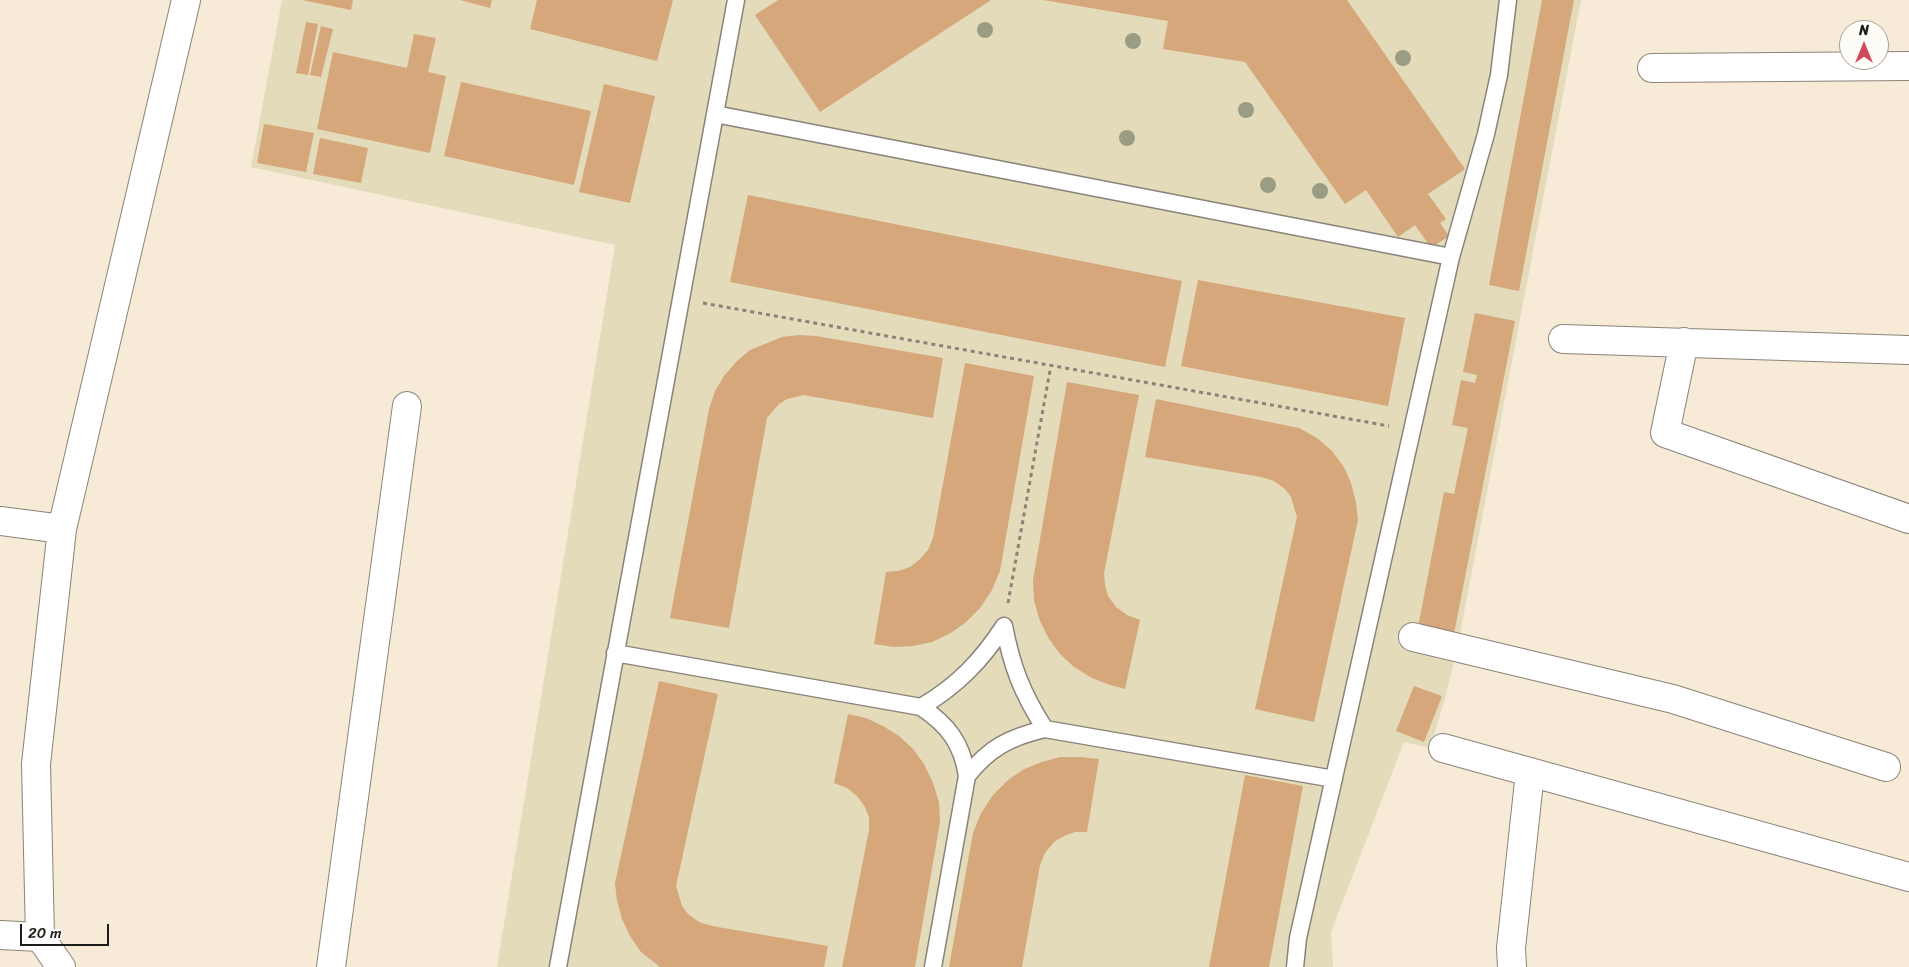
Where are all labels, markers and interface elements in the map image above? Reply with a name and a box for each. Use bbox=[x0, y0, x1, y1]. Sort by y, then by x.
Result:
text: N bbox=[1859, 18, 1869, 43]
north arrow bbox=[1839, 20, 1889, 70]
scale bar bbox=[22, 914, 111, 946]
text: 20 m bbox=[28, 920, 62, 946]

